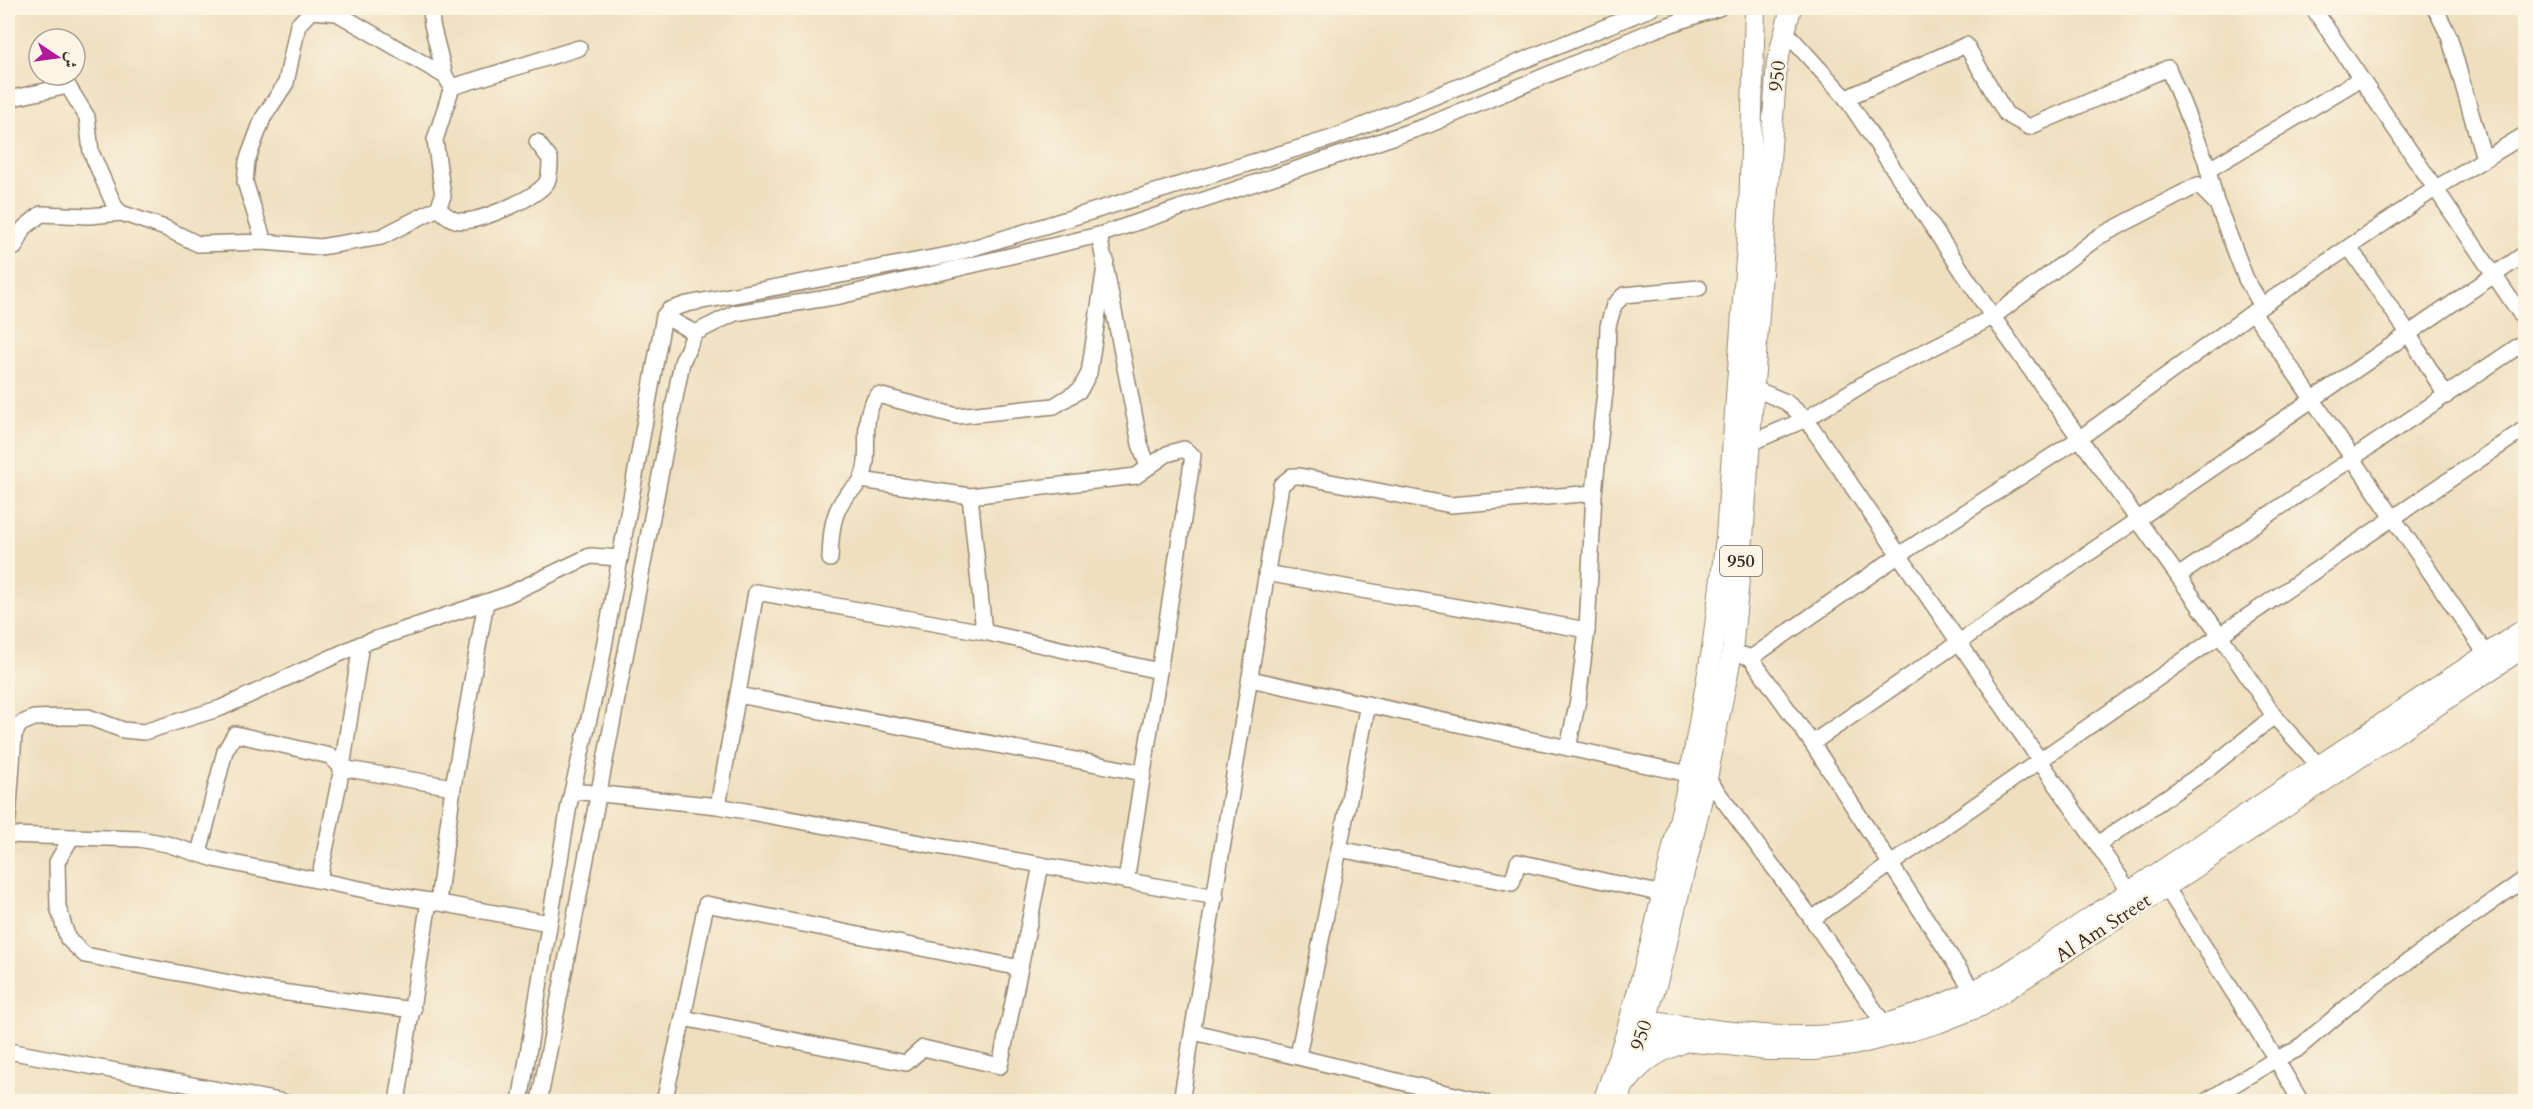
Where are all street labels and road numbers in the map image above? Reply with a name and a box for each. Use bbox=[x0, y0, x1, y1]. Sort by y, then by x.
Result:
street label: 950 bbox=[1762, 59, 1792, 93]
road number: 950 bbox=[1720, 546, 1762, 576]
street label: Al Am Street bbox=[2050, 887, 2157, 969]
street label: 950 bbox=[1623, 1016, 1659, 1054]

